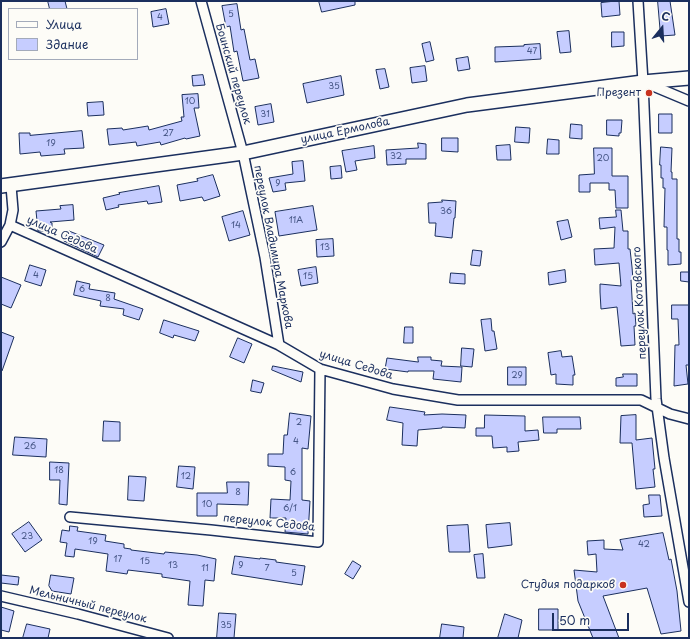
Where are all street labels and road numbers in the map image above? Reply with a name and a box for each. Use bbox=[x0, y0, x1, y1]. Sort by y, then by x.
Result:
street label: Боинский переулок bbox=[212, 22, 254, 126]
street label: улица Ермолова bbox=[299, 115, 391, 147]
street label: переулок Владимира Маркова bbox=[251, 164, 295, 330]
street label: улица Седова bbox=[25, 213, 99, 257]
street label: переулок Котовского bbox=[630, 246, 650, 360]
street label: улица Седова bbox=[318, 348, 394, 382]
street label: переулок Седова bbox=[222, 512, 316, 534]
street label: Мельничный переулок bbox=[28, 584, 148, 626]

